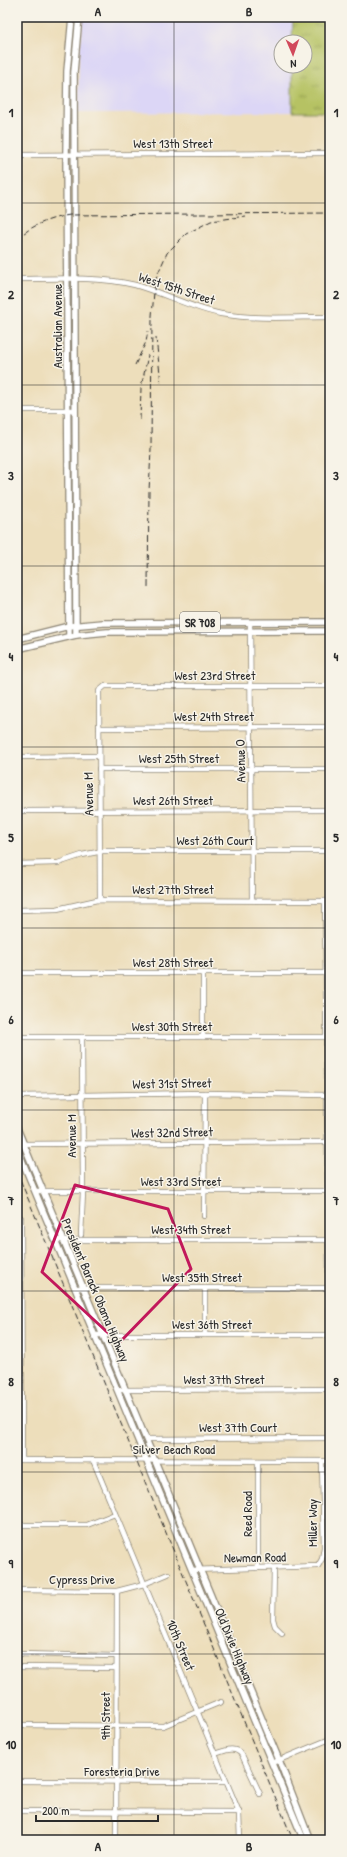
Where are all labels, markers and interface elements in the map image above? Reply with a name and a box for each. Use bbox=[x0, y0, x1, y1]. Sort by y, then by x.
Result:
text: A bbox=[95, 2, 102, 20]
text: B bbox=[246, 2, 253, 20]
north arrow bbox=[273, 34, 313, 74]
text: N bbox=[290, 57, 297, 71]
text: 1 bbox=[9, 103, 14, 121]
text: 1 bbox=[334, 103, 339, 121]
street label: West 13th Street bbox=[133, 134, 213, 152]
street label: West 15th Street bbox=[137, 267, 218, 309]
street label: Australian Avenue bbox=[48, 284, 66, 368]
text: 2 bbox=[8, 285, 15, 303]
text: 2 bbox=[333, 285, 340, 303]
text: 3 bbox=[8, 466, 14, 484]
text: 3 bbox=[333, 466, 339, 484]
road number: SR 708 bbox=[180, 612, 220, 632]
text: 4 bbox=[9, 647, 14, 665]
text: 4 bbox=[334, 647, 339, 665]
street label: West 23rd Street bbox=[175, 666, 256, 684]
street label: West 24th Street bbox=[174, 707, 254, 725]
street label: Avenue O bbox=[231, 739, 249, 783]
street label: West 25th Street bbox=[139, 749, 220, 767]
street label: Avenue M bbox=[79, 772, 97, 816]
street label: West 26th Street bbox=[133, 791, 214, 809]
text: 5 bbox=[8, 828, 14, 846]
text: 5 bbox=[333, 828, 339, 846]
street label: West 26th Court bbox=[177, 831, 254, 849]
street label: West 27th Street bbox=[132, 880, 214, 898]
street label: West 28th Street bbox=[133, 953, 214, 971]
text: 6 bbox=[8, 1010, 14, 1028]
text: 6 bbox=[333, 1010, 339, 1028]
street label: West 30th Street bbox=[132, 1017, 213, 1035]
street label: West 31st Street bbox=[132, 1073, 212, 1093]
street label: Avenue M bbox=[62, 1114, 80, 1158]
street label: West 32nd Street bbox=[131, 1122, 214, 1142]
street label: West 33rd Street bbox=[141, 1172, 222, 1190]
text: 7 bbox=[7, 1191, 15, 1209]
text: 7 bbox=[332, 1191, 340, 1209]
street label: President Barack Obama Highway bbox=[58, 1215, 135, 1365]
street label: West 34th Street bbox=[151, 1220, 231, 1238]
street label: West 35th Street bbox=[162, 1268, 243, 1286]
street label: West 36th Street bbox=[172, 1315, 252, 1333]
street label: West 37th Street bbox=[183, 1370, 265, 1388]
text: 8 bbox=[8, 1372, 14, 1390]
text: 8 bbox=[333, 1372, 339, 1390]
street label: West 37th Court bbox=[199, 1418, 277, 1436]
street label: Silver Beach Road bbox=[133, 1440, 215, 1458]
street label: Reed Road bbox=[238, 1491, 256, 1537]
street label: Miller Way bbox=[303, 1498, 321, 1547]
street label: Newman Road bbox=[224, 1547, 286, 1567]
text: 9 bbox=[9, 1554, 14, 1572]
text: 9 bbox=[334, 1554, 339, 1572]
street label: Cypress Drive bbox=[49, 1570, 115, 1588]
street label: Old Dixie Highway bbox=[211, 1605, 259, 1688]
street label: 10th Street bbox=[162, 1617, 200, 1674]
street label: 9th Street bbox=[96, 1691, 114, 1740]
text: 10 bbox=[6, 1735, 16, 1753]
text: 10 bbox=[331, 1735, 341, 1753]
street label: Foresteria Drive bbox=[83, 1762, 160, 1780]
scale bar bbox=[36, 1797, 158, 1823]
text: 200 m bbox=[42, 1802, 69, 1819]
text: A bbox=[95, 1837, 102, 1855]
text: B bbox=[246, 1837, 253, 1855]

